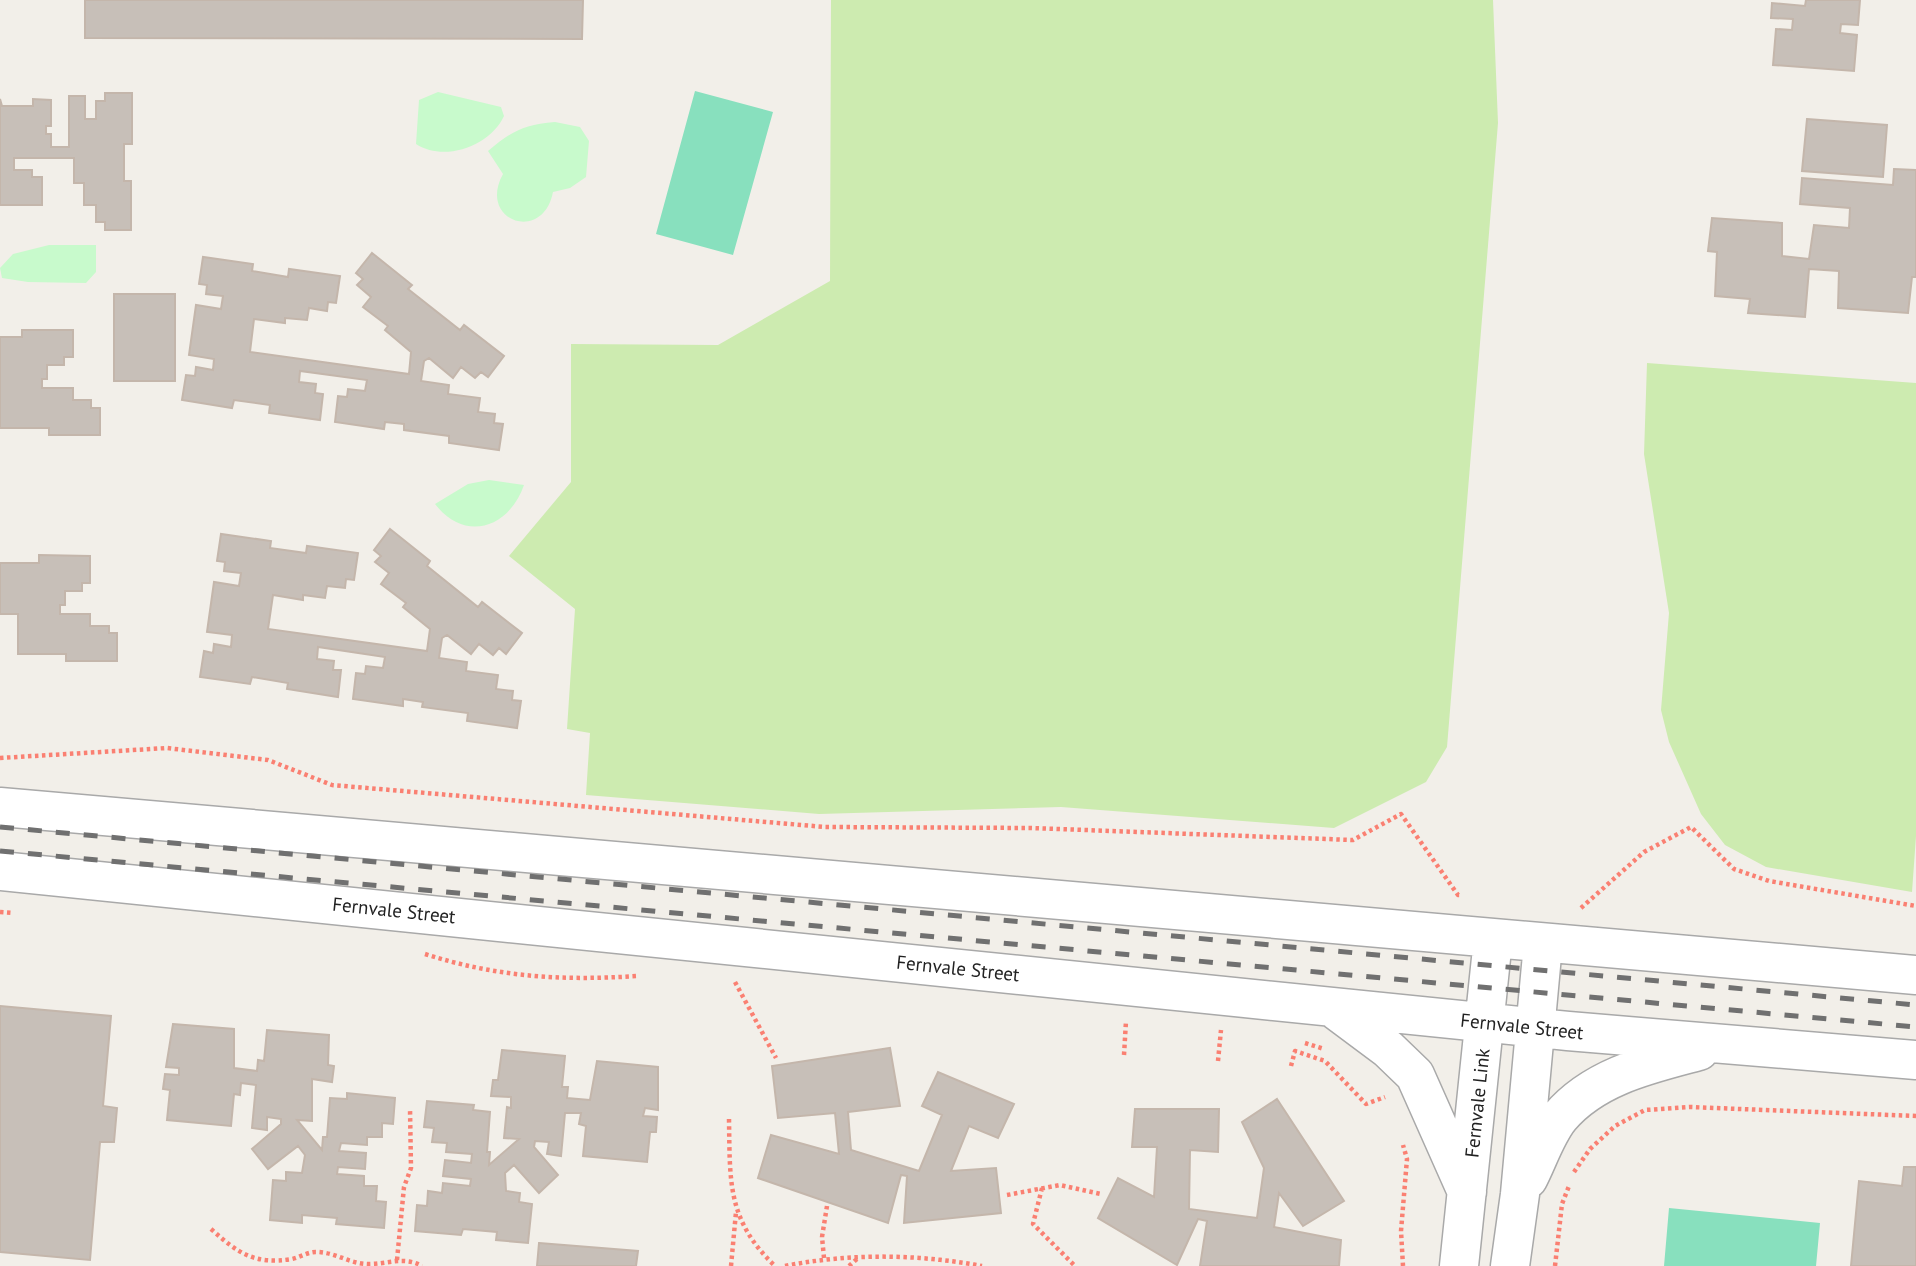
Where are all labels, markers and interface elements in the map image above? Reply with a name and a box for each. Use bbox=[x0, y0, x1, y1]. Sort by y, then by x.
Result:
street label: Fernvale Street bbox=[331, 892, 457, 928]
street label: Fernvale Street bbox=[895, 950, 1021, 986]
street label: Fernvale Street bbox=[1459, 1008, 1585, 1044]
street label: Fernvale Link bbox=[1459, 1047, 1495, 1159]

